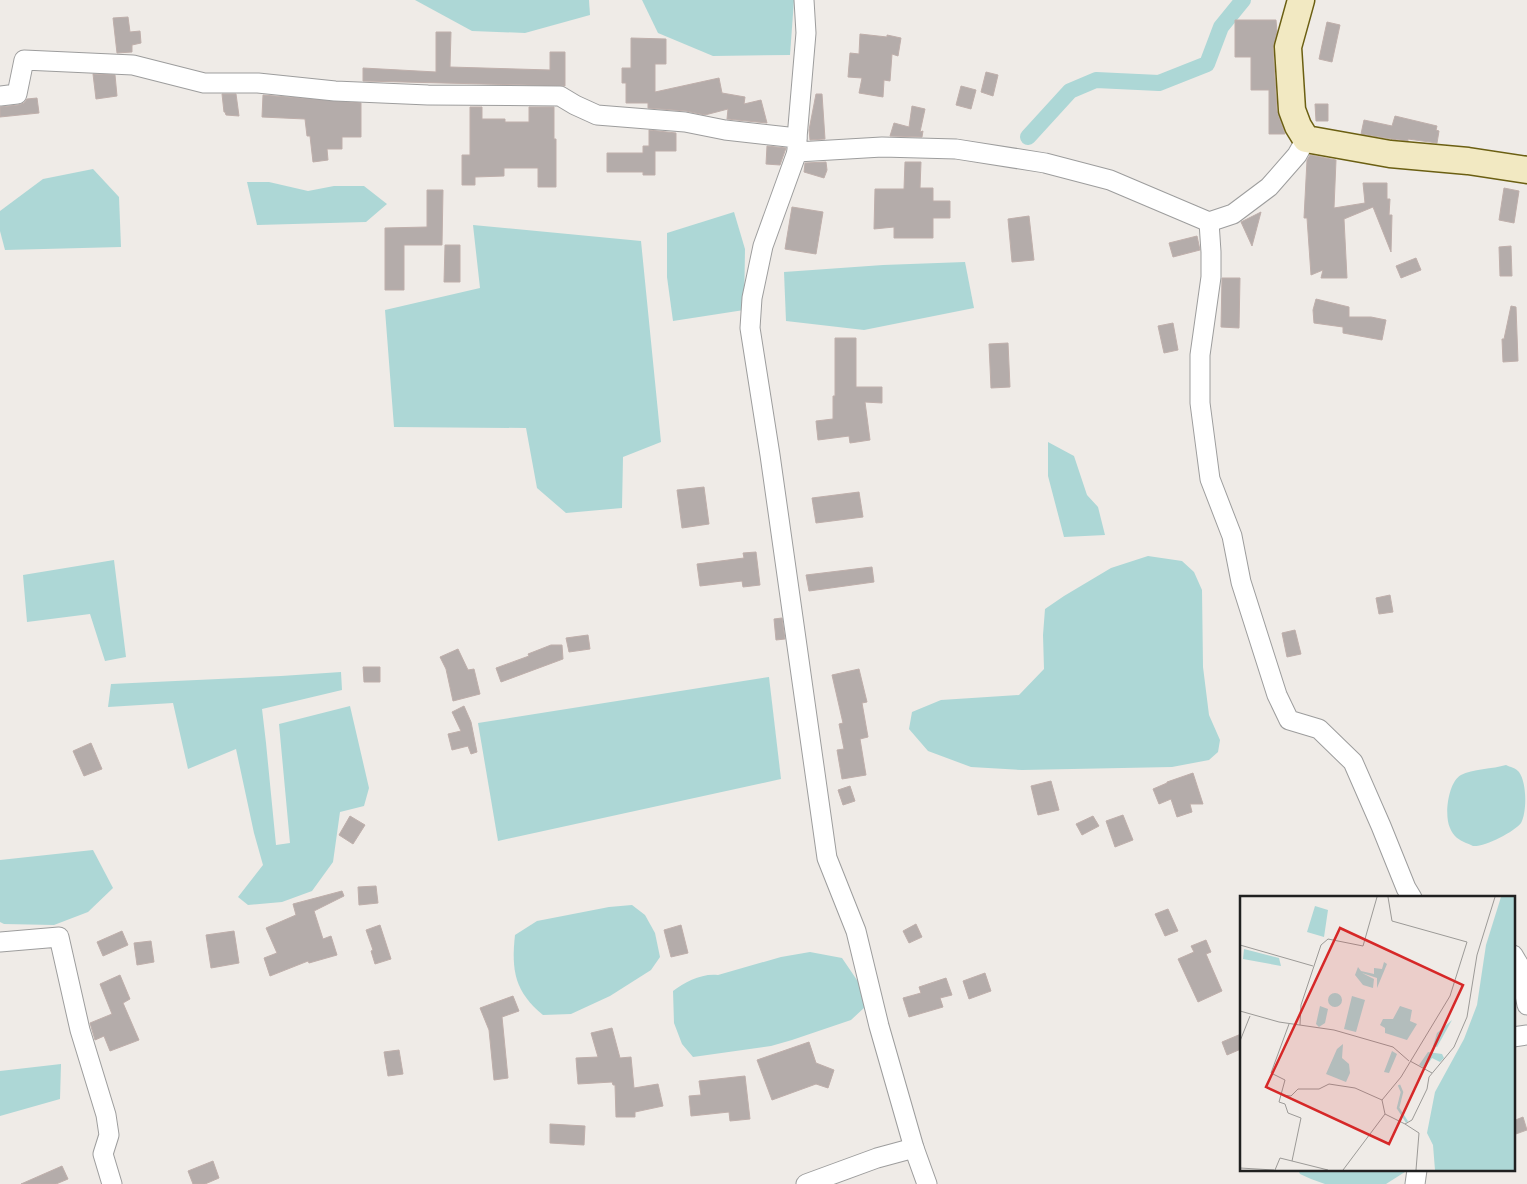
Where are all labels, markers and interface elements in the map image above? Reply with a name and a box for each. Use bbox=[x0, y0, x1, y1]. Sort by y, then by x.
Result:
inset map bbox=[1240, 896, 1514, 1172]

